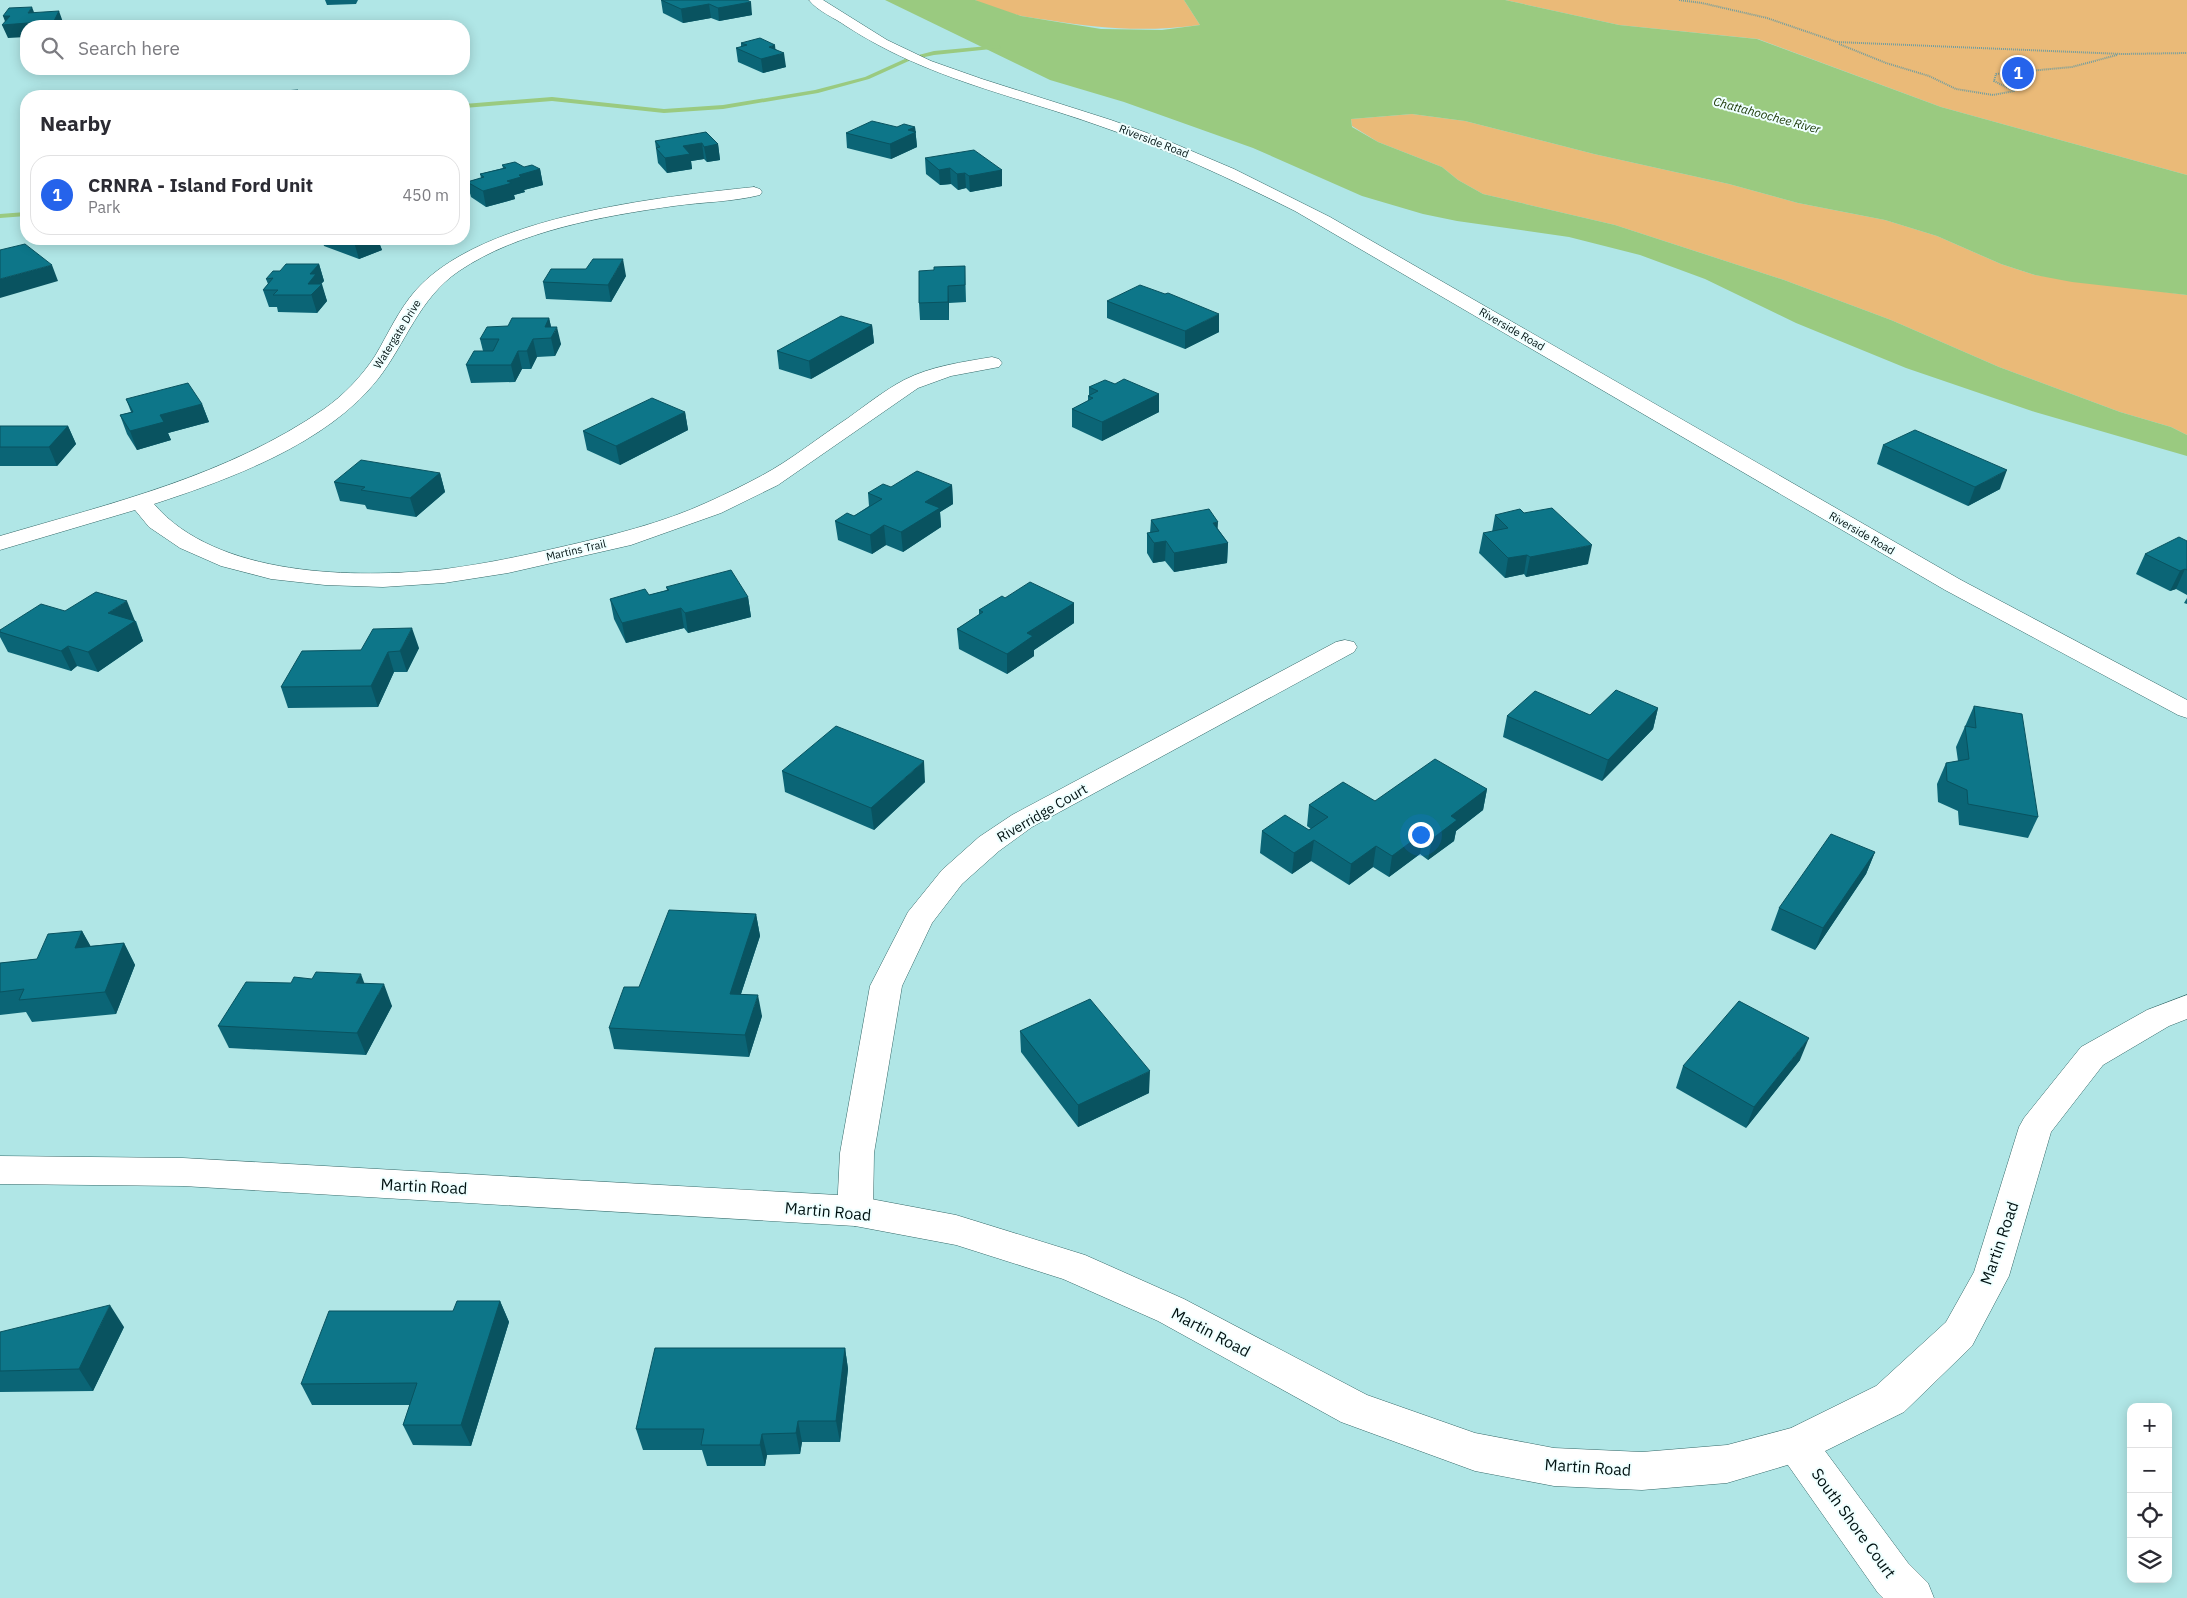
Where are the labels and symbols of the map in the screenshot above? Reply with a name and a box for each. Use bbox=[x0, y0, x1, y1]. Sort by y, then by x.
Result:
pin: 1 bbox=[2002, 54, 2034, 92]
water label: Chattahoochee River bbox=[1712, 94, 1823, 137]
street label: Riverside Road bbox=[1117, 121, 1191, 161]
street label: Watergate Drive bbox=[370, 297, 424, 371]
street label: Riverside Road bbox=[1477, 305, 1547, 353]
street label: Riverside Road bbox=[1827, 509, 1897, 557]
street label: Martins Trail bbox=[545, 536, 607, 564]
street label: Riverridge Court bbox=[993, 780, 1091, 846]
your location bbox=[1408, 822, 1434, 848]
street label: Martin Road bbox=[380, 1174, 468, 1198]
street label: Martin Road bbox=[784, 1197, 872, 1225]
street label: Martin Road bbox=[1975, 1199, 2023, 1287]
street label: Martin Road bbox=[1168, 1303, 1254, 1361]
street label: Martin Road bbox=[1544, 1454, 1632, 1480]
street label: South Shore Court bbox=[1807, 1464, 1901, 1582]

